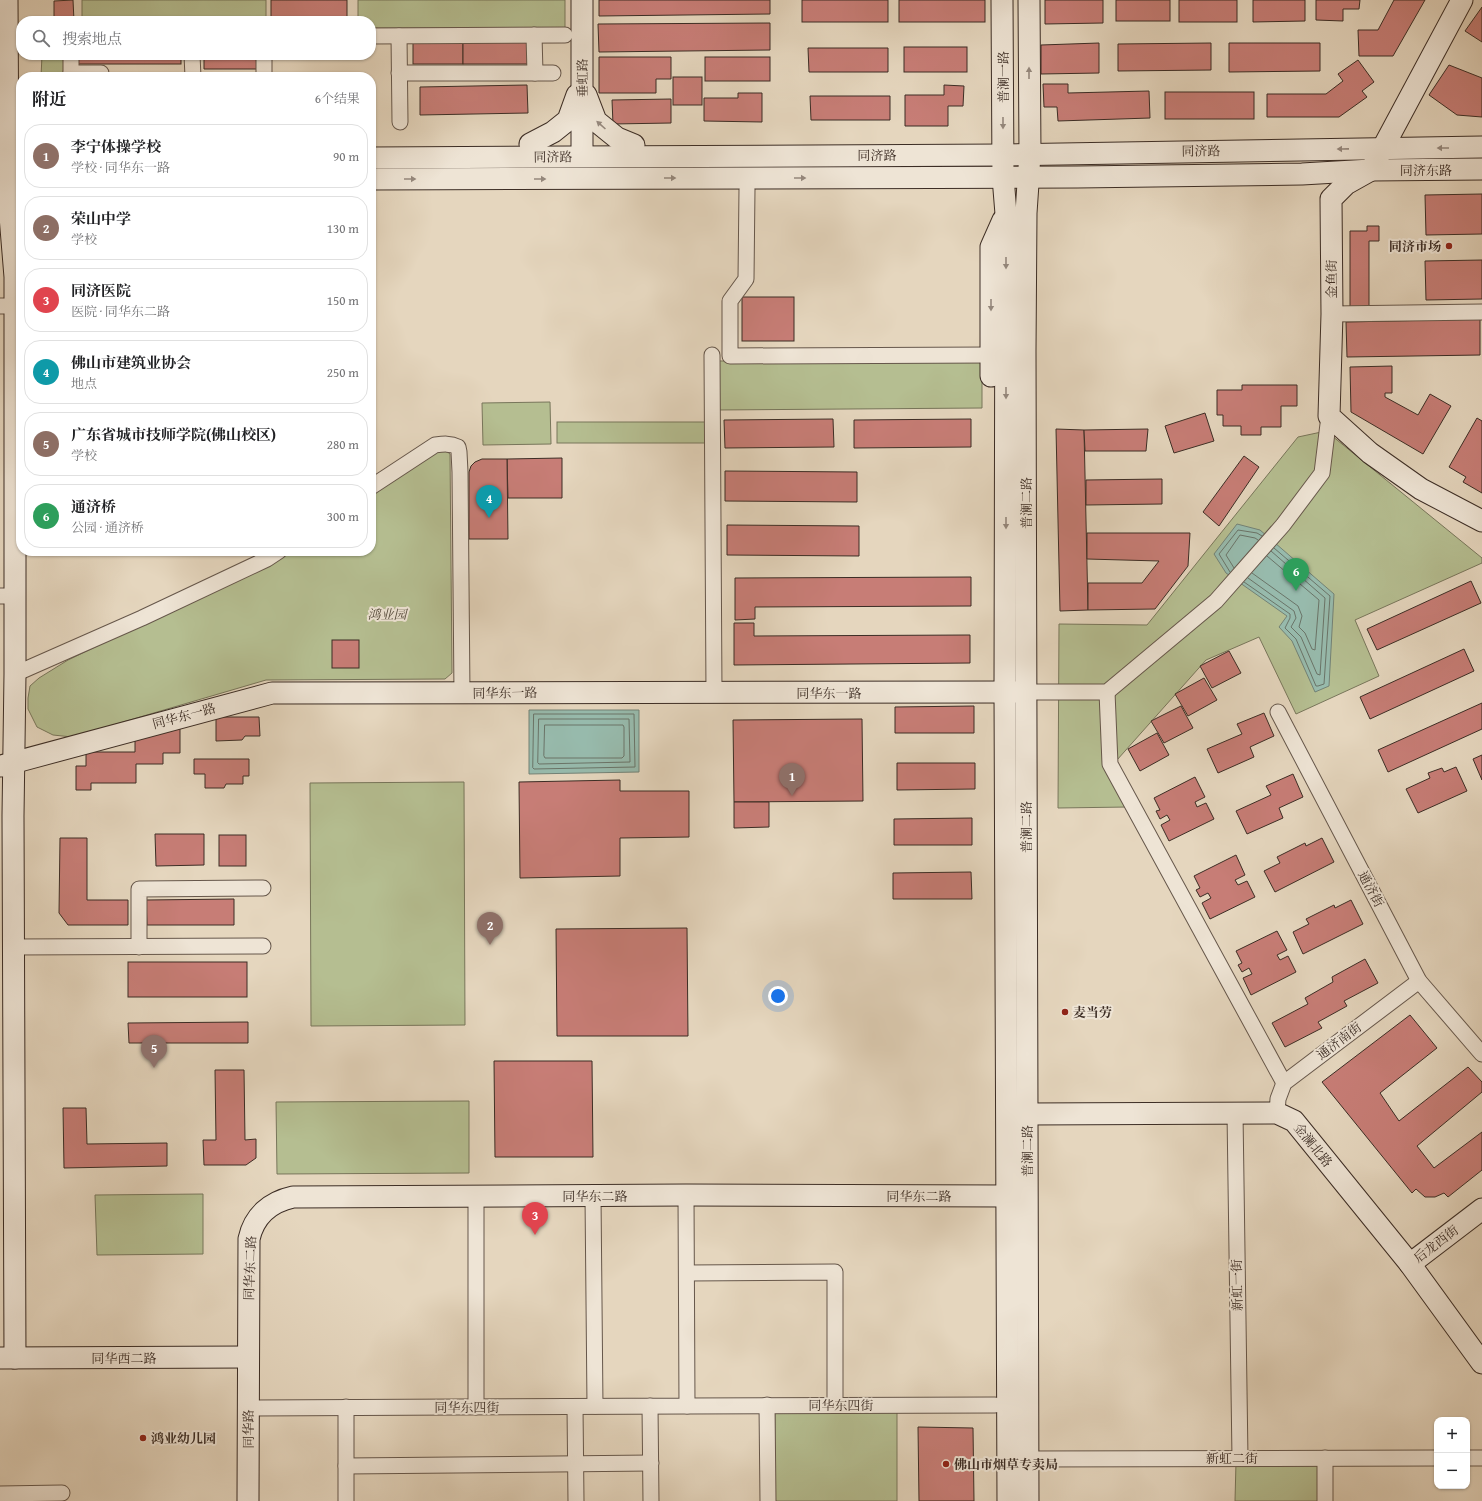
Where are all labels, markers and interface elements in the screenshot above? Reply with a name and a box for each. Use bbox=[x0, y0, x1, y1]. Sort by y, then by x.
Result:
search box bbox=[16, 16, 376, 60]
icon: search bbox=[30, 27, 52, 49]
text: 搜索地点 bbox=[62, 28, 122, 49]
street label: 普澜一路 bbox=[994, 51, 1013, 103]
street label: 垂虹路 bbox=[573, 58, 592, 98]
one-way arrow bbox=[1026, 66, 1032, 79]
text: 附近 bbox=[32, 86, 66, 111]
text: 6个结果 bbox=[315, 89, 360, 108]
one-way arrow bbox=[1000, 117, 1006, 130]
one-way arrow bbox=[596, 120, 607, 129]
text: 李宁体操学校 bbox=[71, 136, 161, 157]
street label: 同济路 bbox=[1181, 141, 1221, 161]
one-way arrow bbox=[1436, 145, 1449, 151]
street label: 同济路 bbox=[857, 146, 897, 165]
one-way arrow bbox=[1336, 146, 1349, 152]
text: 1 bbox=[43, 147, 49, 166]
text: 90 m bbox=[333, 147, 359, 166]
street label: 同济路 bbox=[533, 147, 573, 167]
text: 学校 · 同华东一路 bbox=[71, 158, 170, 177]
street label: 同济东路 bbox=[1400, 161, 1452, 180]
one-way arrow bbox=[534, 175, 546, 182]
one-way arrow bbox=[664, 175, 677, 181]
one-way arrow bbox=[794, 175, 807, 181]
one-way arrow bbox=[404, 176, 417, 182]
text: 荣山中学 bbox=[71, 208, 131, 229]
text: 2 bbox=[43, 219, 49, 238]
text: 130 m bbox=[327, 219, 359, 238]
text: 学校 bbox=[71, 230, 97, 249]
place label: 同济市场 bbox=[1389, 237, 1441, 256]
marker: 同济市场 bbox=[1444, 241, 1454, 251]
one-way arrow bbox=[1003, 257, 1009, 270]
street label: 金鱼街 bbox=[1322, 259, 1341, 299]
text: 同济医院 bbox=[71, 280, 131, 301]
text: 3 bbox=[43, 291, 49, 310]
text: 150 m bbox=[327, 291, 359, 310]
one-way arrow bbox=[988, 299, 994, 312]
text: 医院 · 同华东二路 bbox=[71, 302, 170, 321]
text: 佛山市建筑业协会 bbox=[71, 352, 191, 373]
text: 4 bbox=[43, 363, 49, 382]
text: 250 m bbox=[327, 363, 359, 382]
text: 地点 bbox=[71, 374, 97, 393]
one-way arrow bbox=[1003, 387, 1009, 400]
text: 广东省城市技师学院(佛山校区) bbox=[71, 424, 276, 445]
text: 5 bbox=[43, 435, 49, 454]
text: 280 m bbox=[327, 435, 359, 454]
text: 学校 bbox=[71, 446, 97, 465]
street label: 普澜二路 bbox=[1017, 477, 1036, 529]
pin: 4 bbox=[476, 485, 502, 518]
text: 通济桥 bbox=[71, 496, 116, 517]
text: 6 bbox=[43, 507, 49, 526]
text: 300 m bbox=[327, 507, 359, 526]
one-way arrow bbox=[1003, 517, 1009, 530]
text: 公园 · 通济桥 bbox=[71, 518, 144, 537]
pin: 6 bbox=[1283, 558, 1309, 591]
park label: 鸿业园 bbox=[367, 605, 408, 624]
street label: 同华东一路 bbox=[472, 683, 538, 703]
street label: 同华东一路 bbox=[796, 684, 862, 703]
street label: 同华东一路 bbox=[150, 698, 218, 734]
pin: 1 bbox=[779, 763, 805, 796]
street label: 普澜二路 bbox=[1017, 801, 1036, 853]
street label: 通济街 bbox=[1353, 867, 1389, 911]
pin: 2 bbox=[477, 912, 503, 945]
your location bbox=[768, 986, 788, 1006]
place label: 麦当劳 bbox=[1073, 1003, 1112, 1022]
marker: 麦当劳 bbox=[1060, 1007, 1070, 1017]
street label: 通济南街 bbox=[1313, 1018, 1365, 1064]
pin: 5 bbox=[141, 1035, 167, 1068]
street label: 金澜北路 bbox=[1289, 1119, 1337, 1171]
street label: 普澜二路 bbox=[1018, 1125, 1037, 1177]
street label: 同华东二路 bbox=[562, 1187, 628, 1206]
street label: 同华东二路 bbox=[886, 1187, 952, 1206]
pin: 3 bbox=[522, 1202, 548, 1235]
street label: 后龙西街 bbox=[1410, 1221, 1462, 1267]
street label: 同华东二路 bbox=[239, 1235, 261, 1301]
street label: 新虹一街 bbox=[1227, 1259, 1247, 1311]
street label: 同华西二路 bbox=[91, 1349, 157, 1368]
street label: 同华东四街 bbox=[808, 1396, 874, 1415]
street label: 同华东四街 bbox=[434, 1398, 500, 1417]
street label: 同华路 bbox=[239, 1409, 258, 1449]
map controls bbox=[1434, 1417, 1470, 1489]
button: + bbox=[1434, 1417, 1470, 1453]
place label: 鸿业幼儿园 bbox=[151, 1429, 216, 1448]
marker: 鸿业幼儿园 bbox=[138, 1433, 148, 1443]
street label: 新虹二街 bbox=[1206, 1449, 1258, 1468]
button: − bbox=[1434, 1453, 1470, 1489]
place label: 佛山市烟草专卖局 bbox=[954, 1455, 1058, 1474]
marker: 佛山市烟草专卖局 bbox=[941, 1459, 951, 1469]

